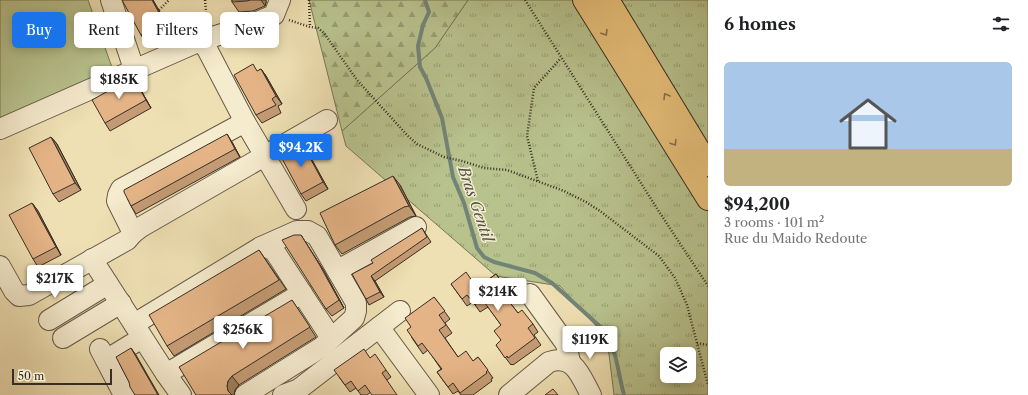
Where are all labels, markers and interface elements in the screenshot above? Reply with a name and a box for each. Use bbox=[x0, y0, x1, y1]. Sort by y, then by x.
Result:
chip: Buy bbox=[12, 12, 66, 48]
chip: Rent bbox=[74, 12, 134, 48]
chip: Filters bbox=[142, 12, 212, 48]
chip: New bbox=[220, 12, 279, 48]
icon: filters bbox=[990, 13, 1012, 35]
text: 6 homes bbox=[724, 14, 796, 34]
one-way arrow bbox=[600, 29, 607, 36]
pin: $185K bbox=[91, 66, 147, 100]
text: $185K bbox=[100, 71, 138, 87]
icon: home bbox=[832, 88, 904, 160]
one-way arrow bbox=[663, 93, 671, 100]
pin: $94.2K bbox=[268, 134, 334, 168]
text: $94.2K bbox=[279, 139, 323, 155]
one-way arrow bbox=[669, 139, 676, 146]
water label: Bras Gentil bbox=[454, 163, 498, 246]
text: $94,200 bbox=[724, 194, 790, 214]
text: 3 rooms · 101 m² bbox=[724, 214, 824, 230]
text: Rue du Maido Redoute bbox=[724, 230, 867, 246]
pin: $217K bbox=[27, 265, 83, 299]
text: $217K bbox=[36, 270, 74, 286]
pin: $214K bbox=[470, 278, 526, 312]
text: $214K bbox=[479, 283, 517, 299]
pin: $256K bbox=[215, 316, 271, 350]
text: $256K bbox=[223, 321, 263, 337]
pin: $119K bbox=[562, 326, 618, 360]
text: $119K bbox=[571, 331, 609, 347]
map controls bbox=[660, 347, 696, 383]
button: layers bbox=[660, 347, 696, 383]
scale bar bbox=[12, 367, 112, 386]
text: 50 m bbox=[18, 369, 44, 383]

